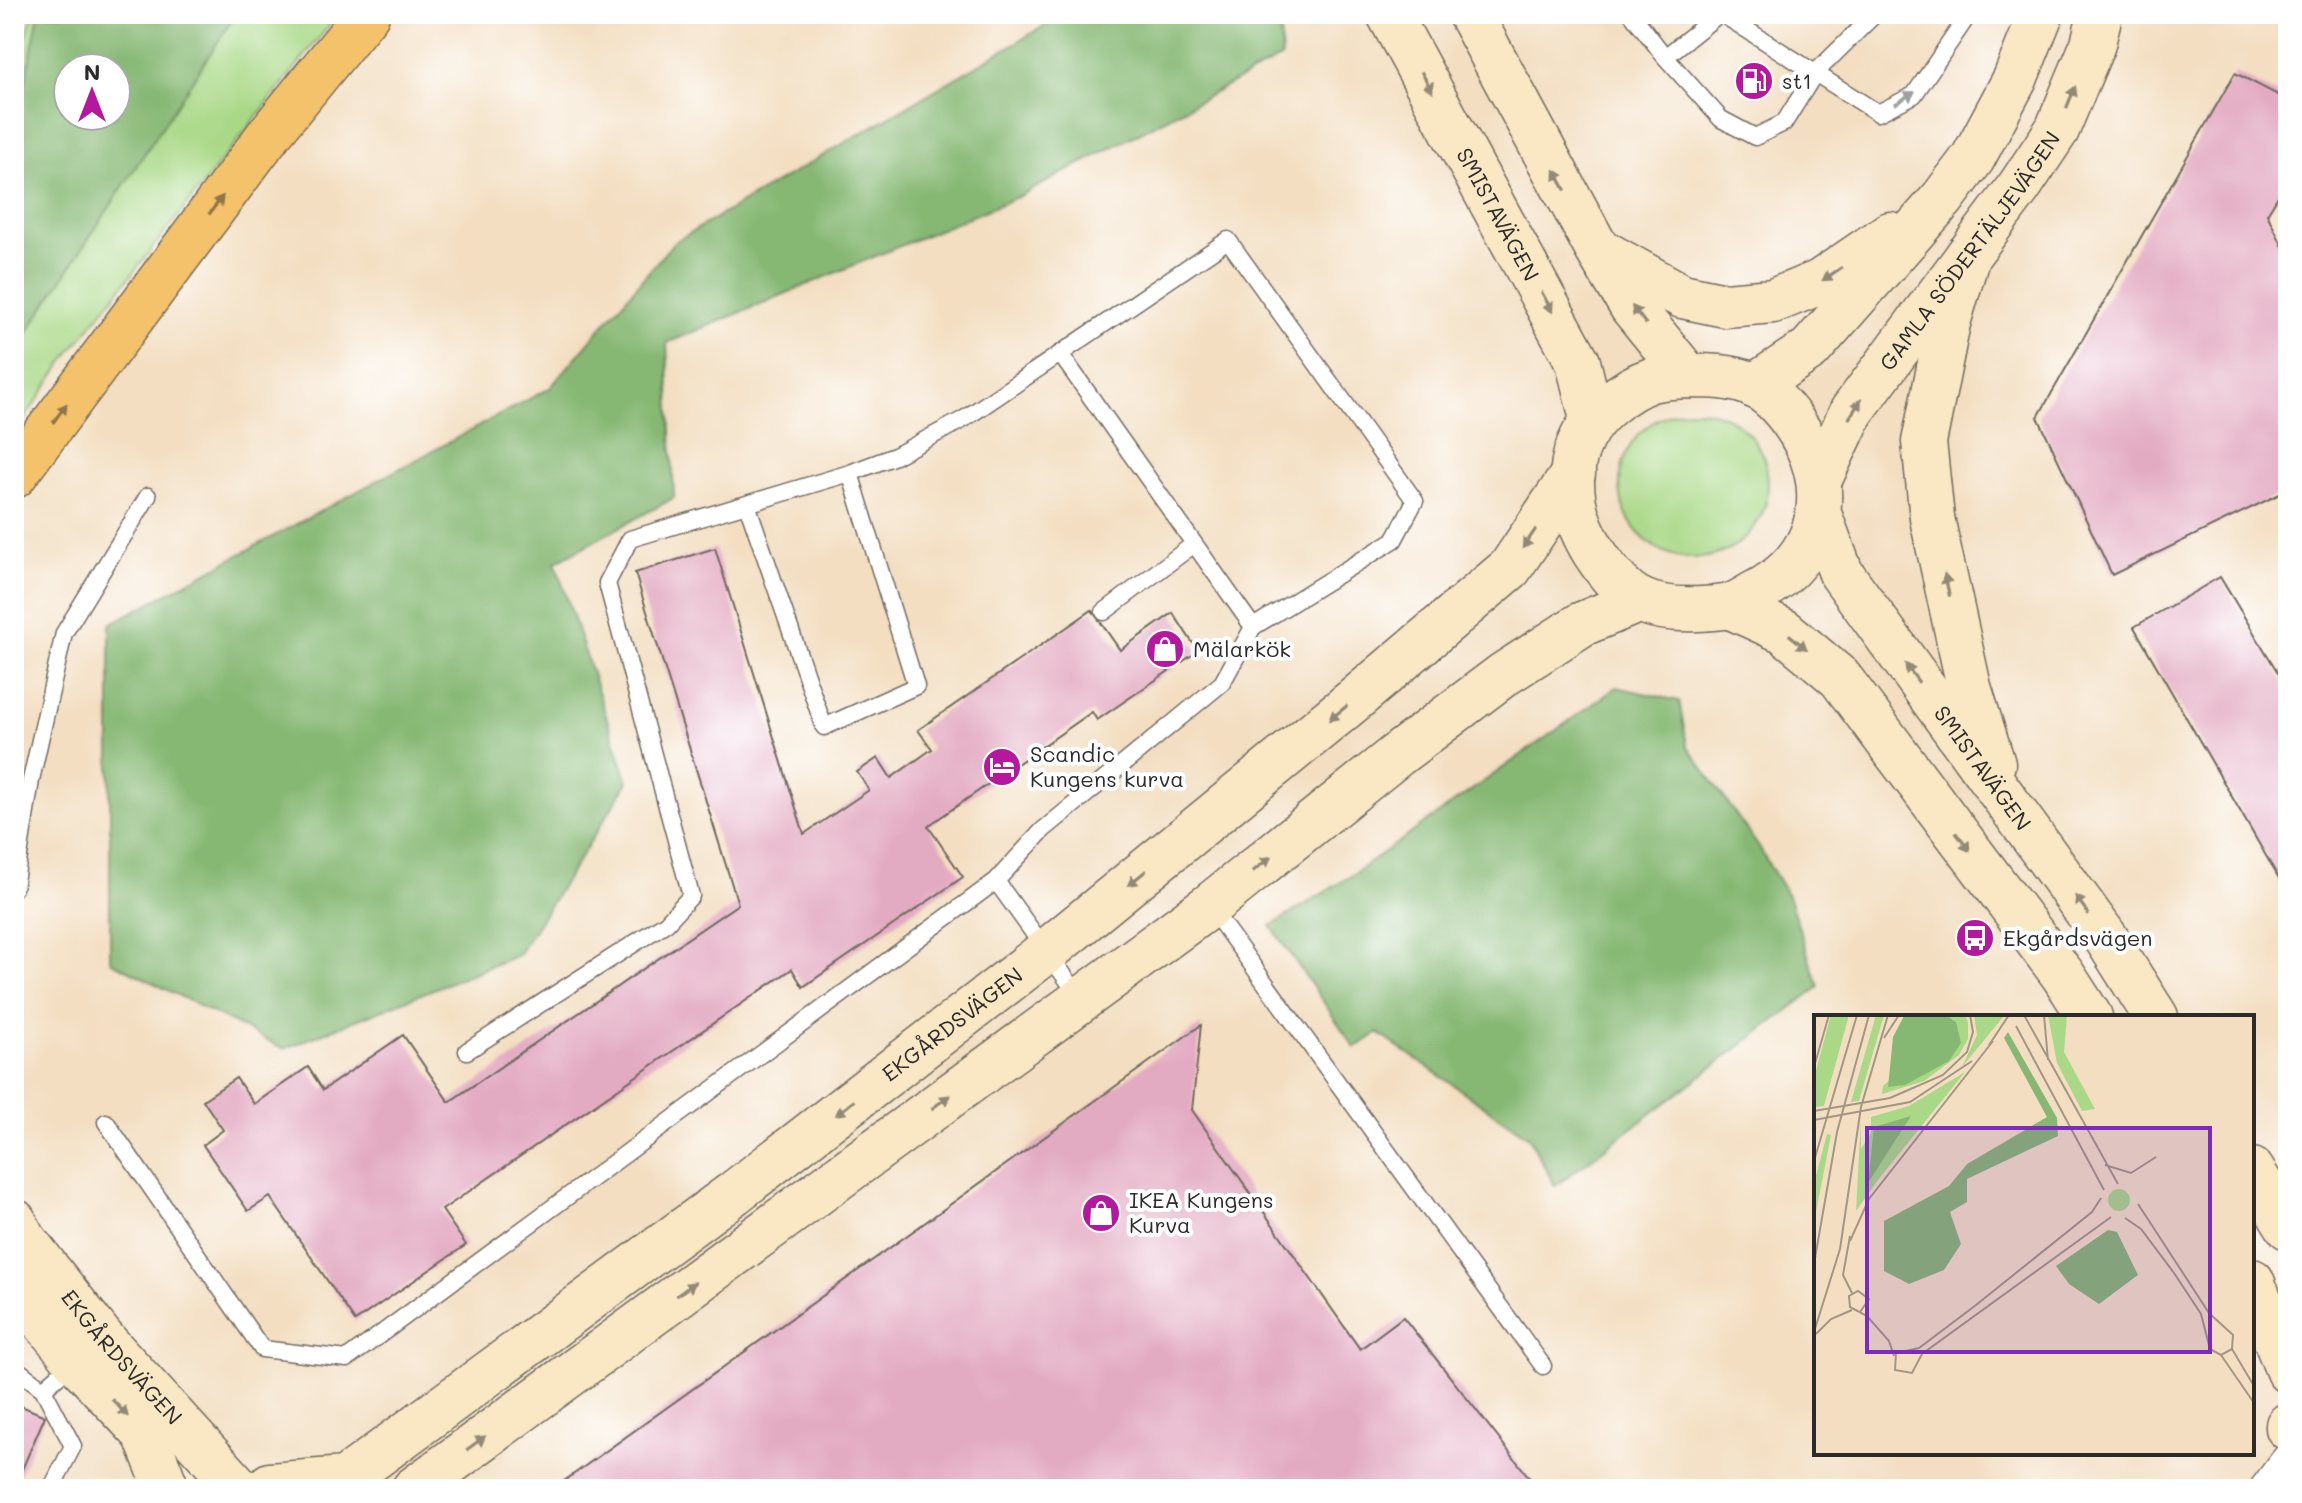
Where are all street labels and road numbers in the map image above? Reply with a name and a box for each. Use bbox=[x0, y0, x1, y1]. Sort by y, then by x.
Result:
street label: GAMLA SÖDERTÄLJEVÄGEN bbox=[1872, 125, 2066, 376]
street label: SMISTAVÄGEN bbox=[1450, 142, 1546, 286]
street label: SMISTAVÄGEN bbox=[1928, 700, 2038, 836]
street label: EKGÅRDSVÄGEN bbox=[876, 960, 1028, 1087]
street label: EKGÅRDSVÄGEN bbox=[55, 1283, 189, 1431]

